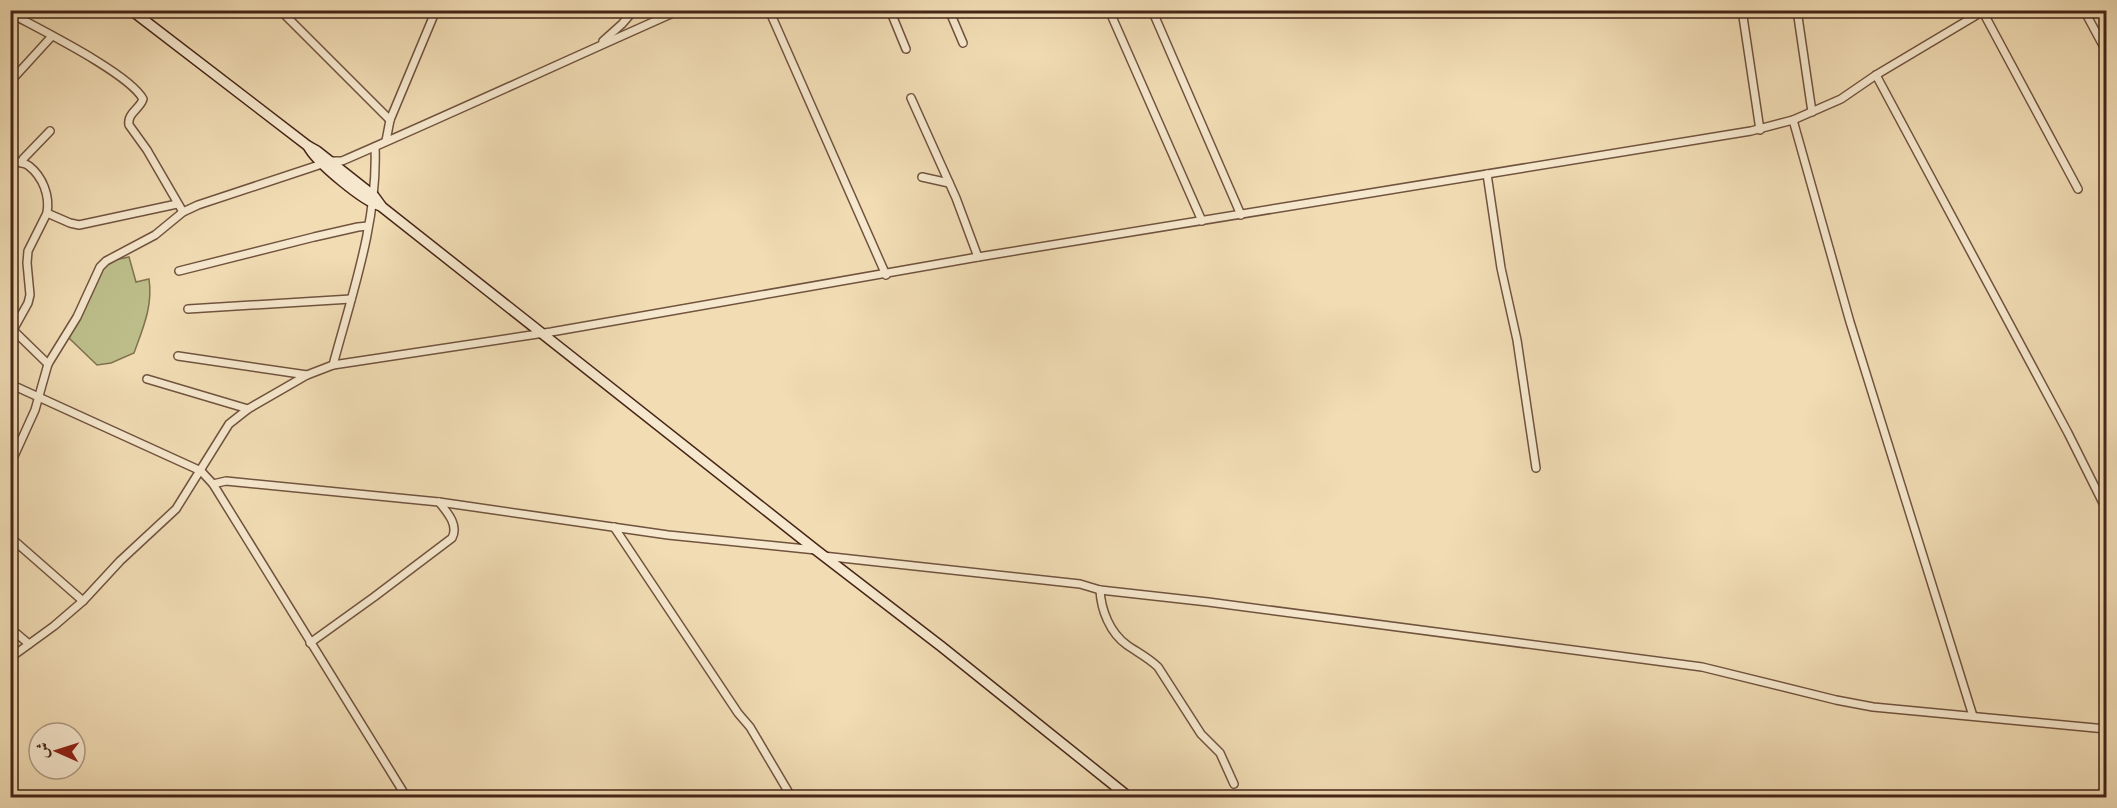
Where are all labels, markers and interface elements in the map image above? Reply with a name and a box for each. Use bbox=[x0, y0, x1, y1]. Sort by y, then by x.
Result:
north arrow bbox=[27, 721, 87, 781]
text: ش bbox=[32, 742, 54, 759]

